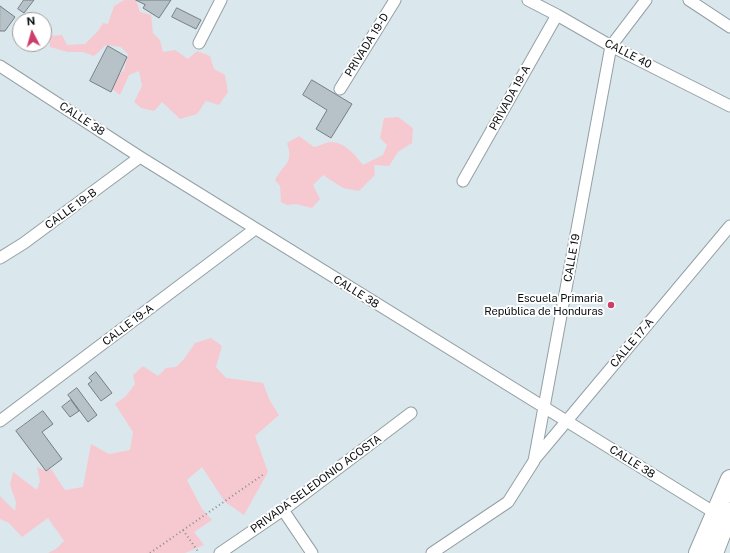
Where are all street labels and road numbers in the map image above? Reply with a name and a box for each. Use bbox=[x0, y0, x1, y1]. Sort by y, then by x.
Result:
street label: PRIVADA 19-D bbox=[342, 11, 392, 79]
street label: CALLE 40 bbox=[602, 37, 654, 71]
street label: PRIVADA 19-A bbox=[487, 63, 533, 133]
street label: CALLE 38 bbox=[57, 99, 107, 139]
street label: CALLE 19-B bbox=[43, 186, 99, 232]
street label: CALLE 19 bbox=[561, 233, 583, 283]
street label: CALLE 38 bbox=[331, 273, 381, 311]
street label: CALLE 19-A bbox=[100, 302, 156, 348]
street label: CALLE 17-A bbox=[608, 316, 656, 370]
street label: PRIVADA SELEDONIO ACOSTA bbox=[248, 432, 384, 536]
street label: CALLE 38 bbox=[607, 443, 657, 481]

